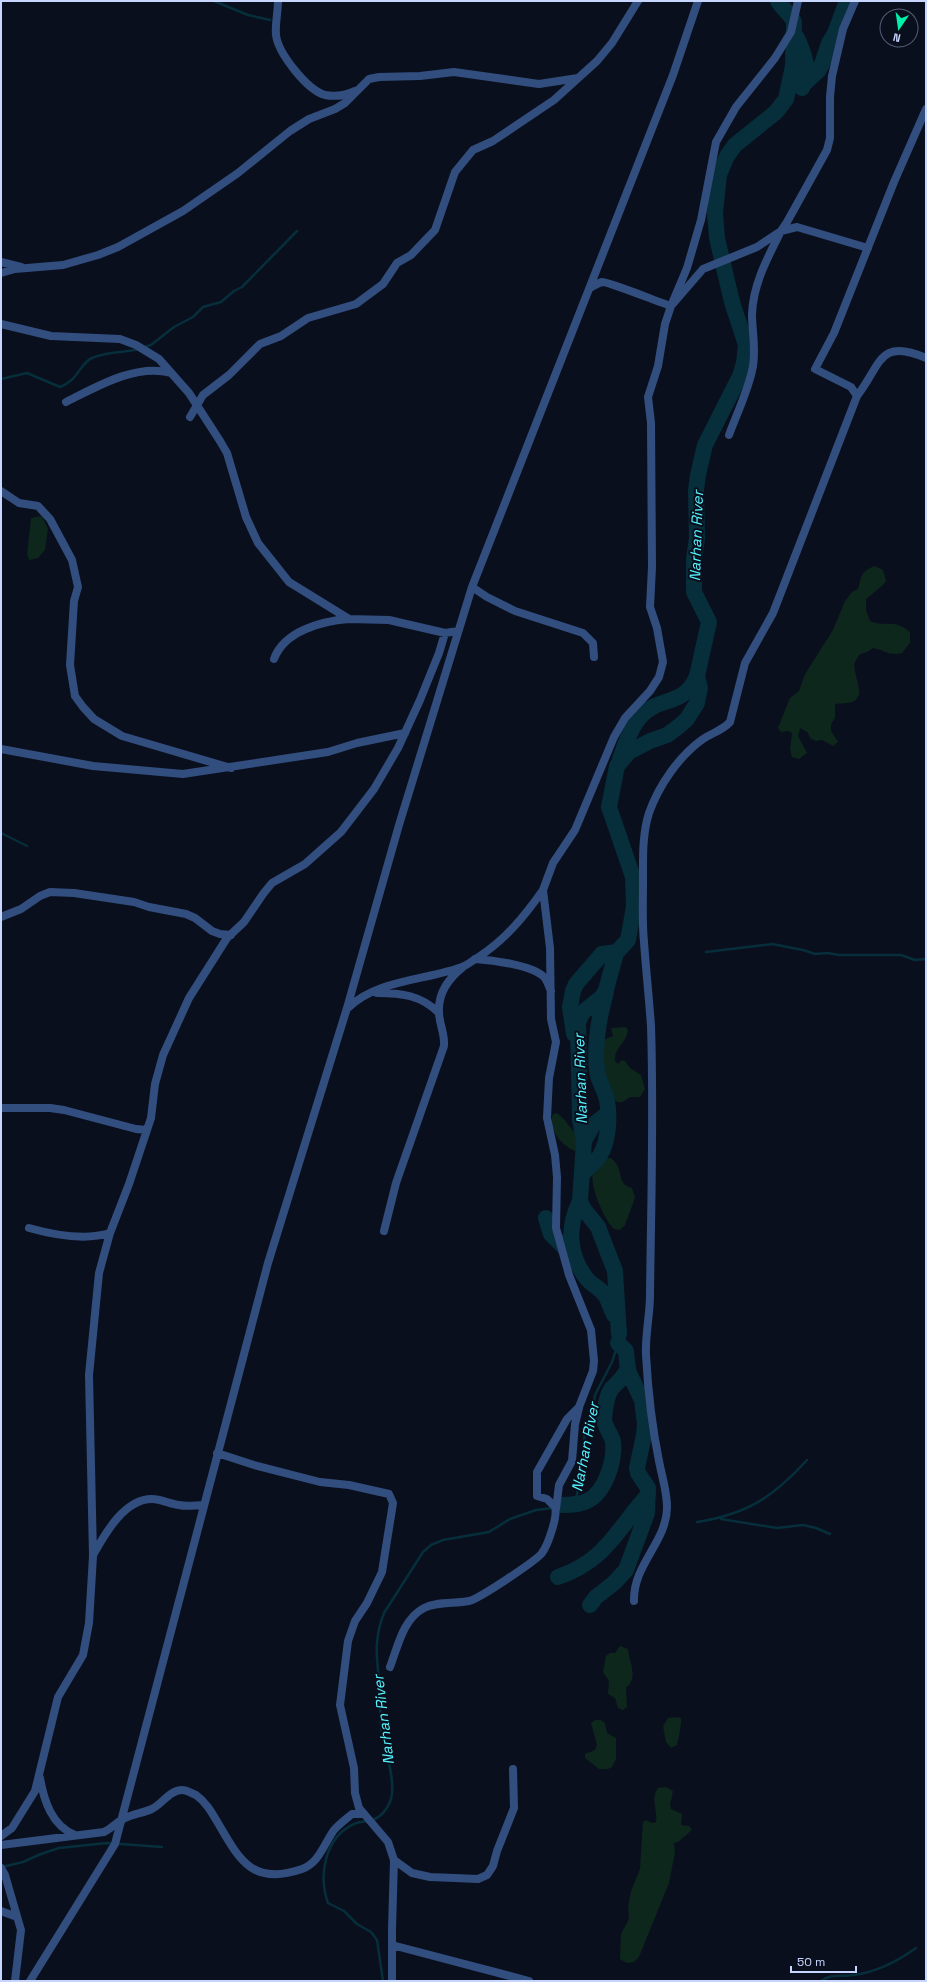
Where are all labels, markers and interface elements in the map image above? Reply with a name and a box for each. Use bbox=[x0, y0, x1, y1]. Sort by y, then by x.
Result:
north arrow bbox=[879, 8, 919, 48]
text: N bbox=[892, 30, 902, 45]
water label: Narhan River bbox=[685, 489, 707, 582]
water label: Narhan River bbox=[569, 1032, 591, 1125]
water label: Narhan River bbox=[567, 1399, 603, 1493]
water label: Narhan River bbox=[368, 1673, 398, 1766]
scale bar bbox=[791, 1948, 856, 1974]
text: 50 m bbox=[797, 1954, 825, 1970]

